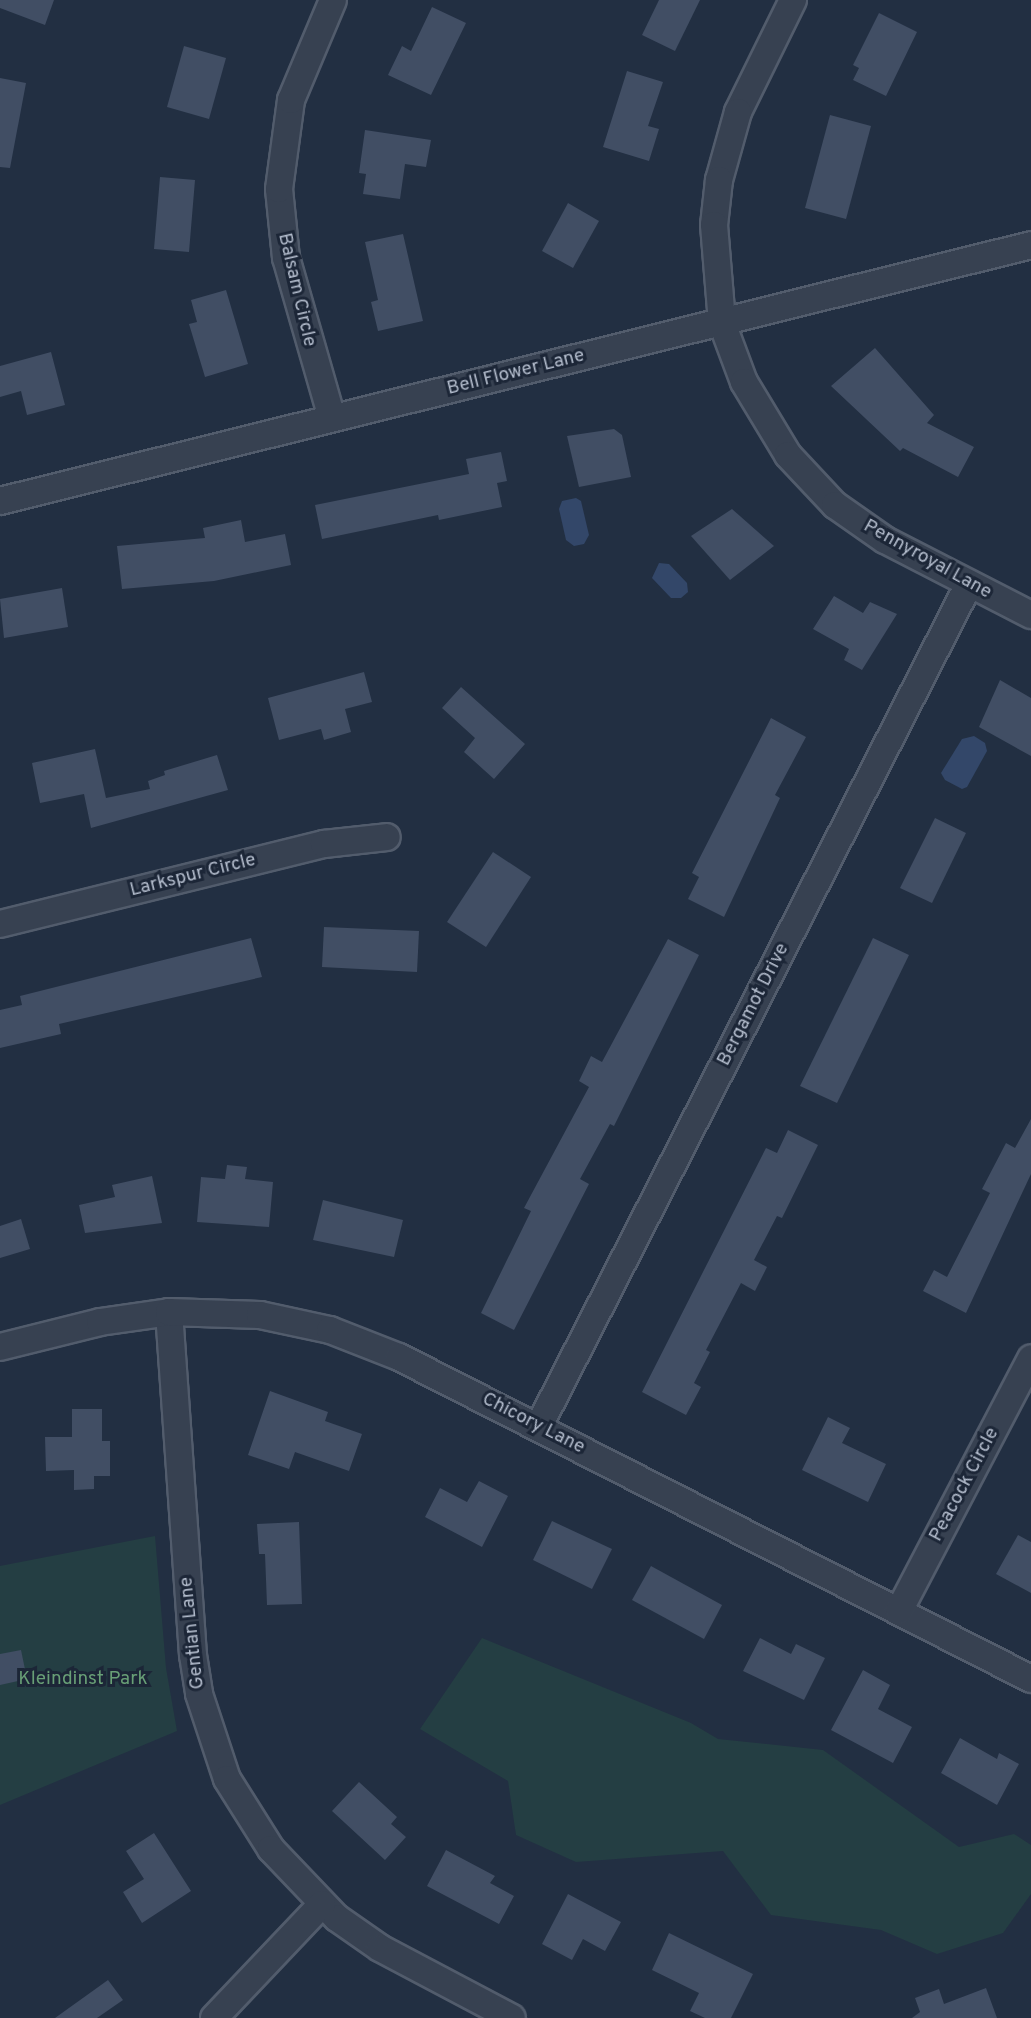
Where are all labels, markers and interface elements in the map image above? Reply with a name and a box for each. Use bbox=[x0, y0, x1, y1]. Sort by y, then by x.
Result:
street label: Balsam Circle bbox=[272, 231, 320, 349]
street label: Bell Flower Lane bbox=[445, 345, 587, 401]
street label: Pennyroyal Lane bbox=[859, 515, 995, 605]
street label: Larkspur Circle bbox=[128, 849, 258, 903]
street label: Bergamot Drive bbox=[713, 940, 795, 1070]
street label: Chicory Lane bbox=[478, 1388, 588, 1460]
street label: Peacock Circle bbox=[925, 1424, 1005, 1546]
street label: Gentian Lane bbox=[176, 1576, 210, 1690]
park label: Kleindinst Park bbox=[18, 1669, 148, 1691]

